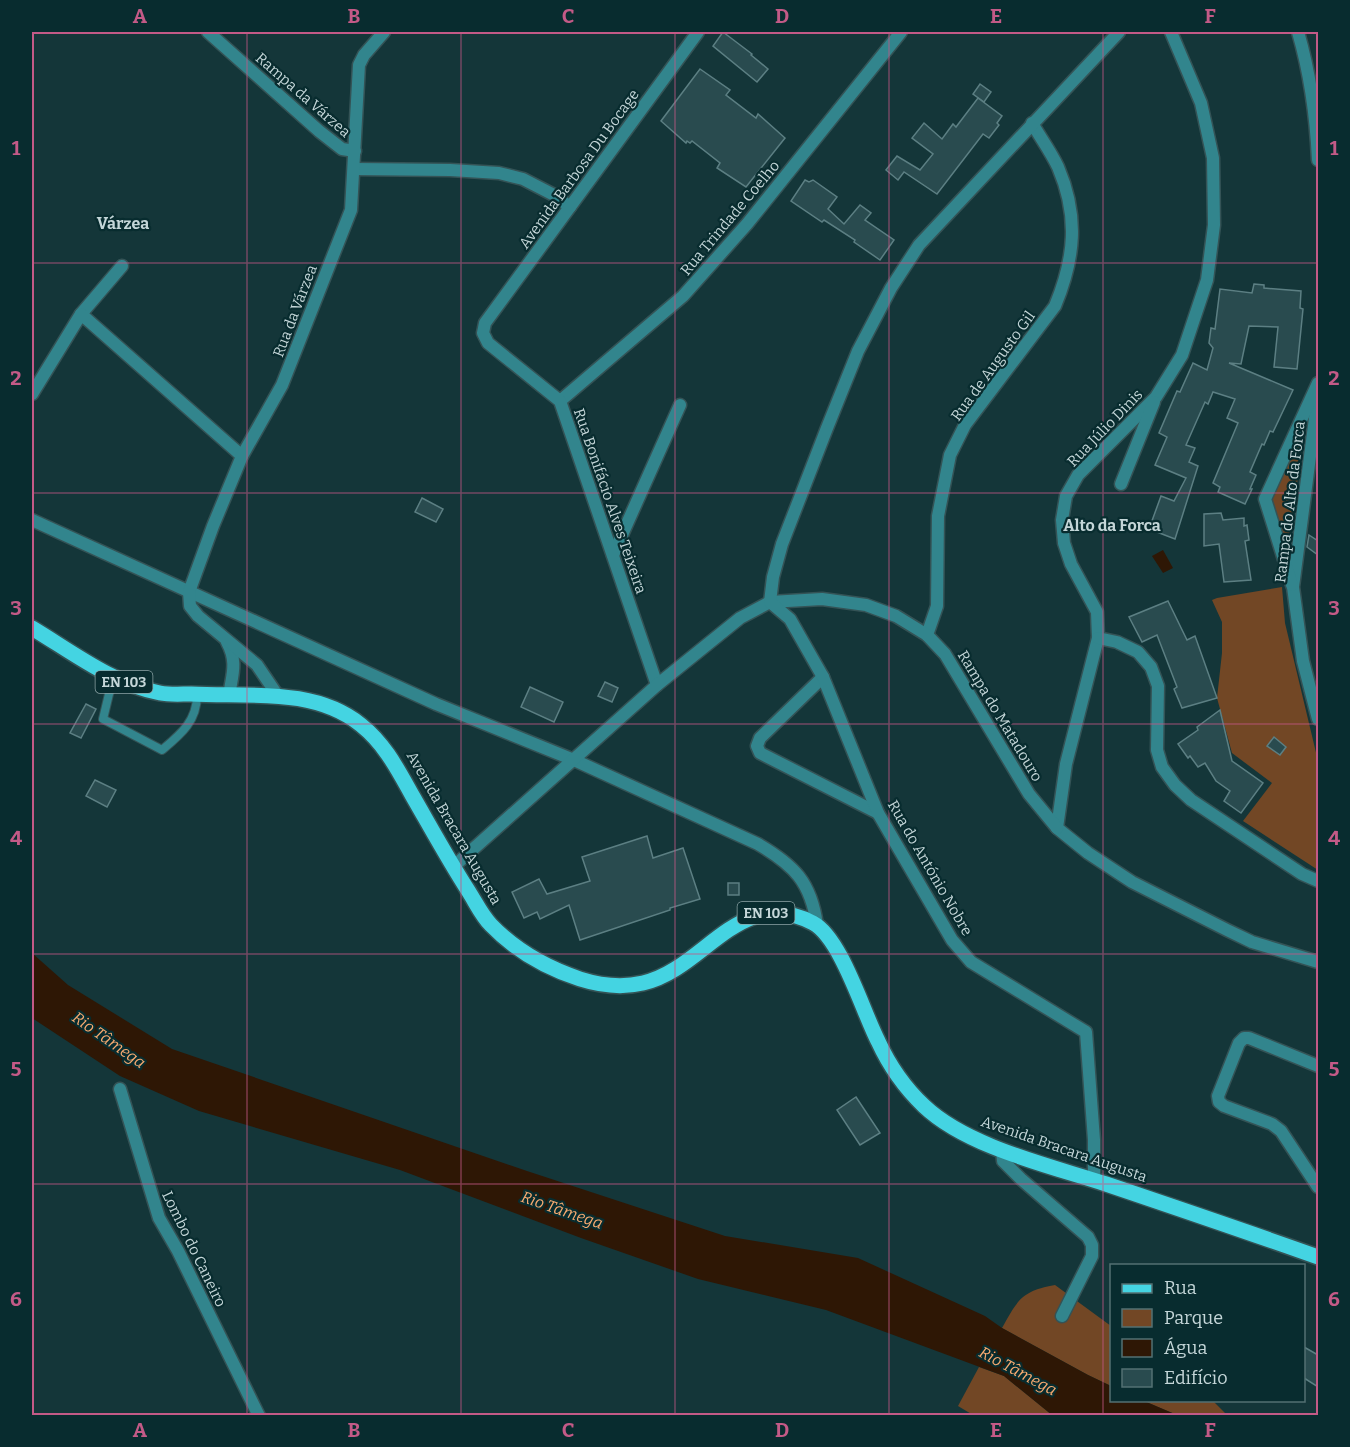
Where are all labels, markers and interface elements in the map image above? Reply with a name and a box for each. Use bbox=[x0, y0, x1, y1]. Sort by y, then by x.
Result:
text: A bbox=[133, 4, 148, 28]
text: B bbox=[348, 4, 361, 28]
text: C bbox=[562, 4, 574, 28]
text: D bbox=[775, 4, 789, 28]
text: E bbox=[990, 4, 1002, 28]
text: F bbox=[1204, 4, 1216, 28]
street label: Rampa da Várzea bbox=[252, 49, 354, 141]
street label: Avenida Barbosa Du Bocage bbox=[515, 86, 643, 252]
text: 1 bbox=[12, 136, 21, 160]
text: 1 bbox=[1330, 136, 1339, 160]
street label: Rua Trindade Coelho bbox=[677, 157, 783, 279]
district label: Várzea bbox=[97, 214, 149, 233]
street label: Rua da Várzea bbox=[269, 262, 321, 360]
street label: Rua de Augusto Gil bbox=[947, 308, 1039, 424]
text: 2 bbox=[10, 366, 22, 390]
text: 2 bbox=[1328, 366, 1340, 390]
street label: Rua Júlio Dinis bbox=[1064, 386, 1146, 470]
street label: Rua Bonifácio Alves Teixeira bbox=[570, 406, 650, 596]
street label: Rampa do Alto da Forca bbox=[1271, 420, 1309, 584]
district label: Alto da Forca bbox=[1063, 516, 1161, 535]
text: 3 bbox=[10, 596, 22, 620]
text: 3 bbox=[1328, 596, 1340, 620]
street label: Rampa do Matadouro bbox=[954, 647, 1046, 785]
road number: EN 103 bbox=[96, 671, 152, 693]
street label: Avenida Bracara Augusta bbox=[403, 748, 505, 908]
street label: Rua do António Nobre bbox=[884, 797, 976, 939]
text: 4 bbox=[10, 826, 22, 850]
text: 4 bbox=[1328, 826, 1340, 850]
road number: EN 103 bbox=[738, 902, 795, 924]
water label: Rio Tâmega bbox=[69, 1008, 149, 1072]
text: 5 bbox=[11, 1057, 22, 1081]
text: 5 bbox=[1329, 1057, 1340, 1081]
street label: Avenida Bracara Augusta bbox=[979, 1112, 1149, 1186]
water label: Rio Tâmega bbox=[519, 1187, 605, 1233]
street label: Lombo do Caneiro bbox=[158, 1188, 230, 1310]
legend bbox=[1110, 1264, 1305, 1402]
text: Rua bbox=[1164, 1277, 1197, 1299]
text: 6 bbox=[10, 1287, 22, 1311]
text: 6 bbox=[1328, 1287, 1340, 1311]
text: Parque bbox=[1164, 1307, 1223, 1329]
text: Água bbox=[1164, 1337, 1208, 1359]
water label: Rio Tâmega bbox=[976, 1343, 1060, 1399]
text: Edifício bbox=[1164, 1367, 1228, 1389]
text: A bbox=[133, 1418, 148, 1442]
text: B bbox=[348, 1418, 361, 1442]
text: C bbox=[562, 1418, 574, 1442]
text: D bbox=[775, 1418, 789, 1442]
text: E bbox=[990, 1418, 1002, 1442]
text: F bbox=[1204, 1418, 1216, 1442]

